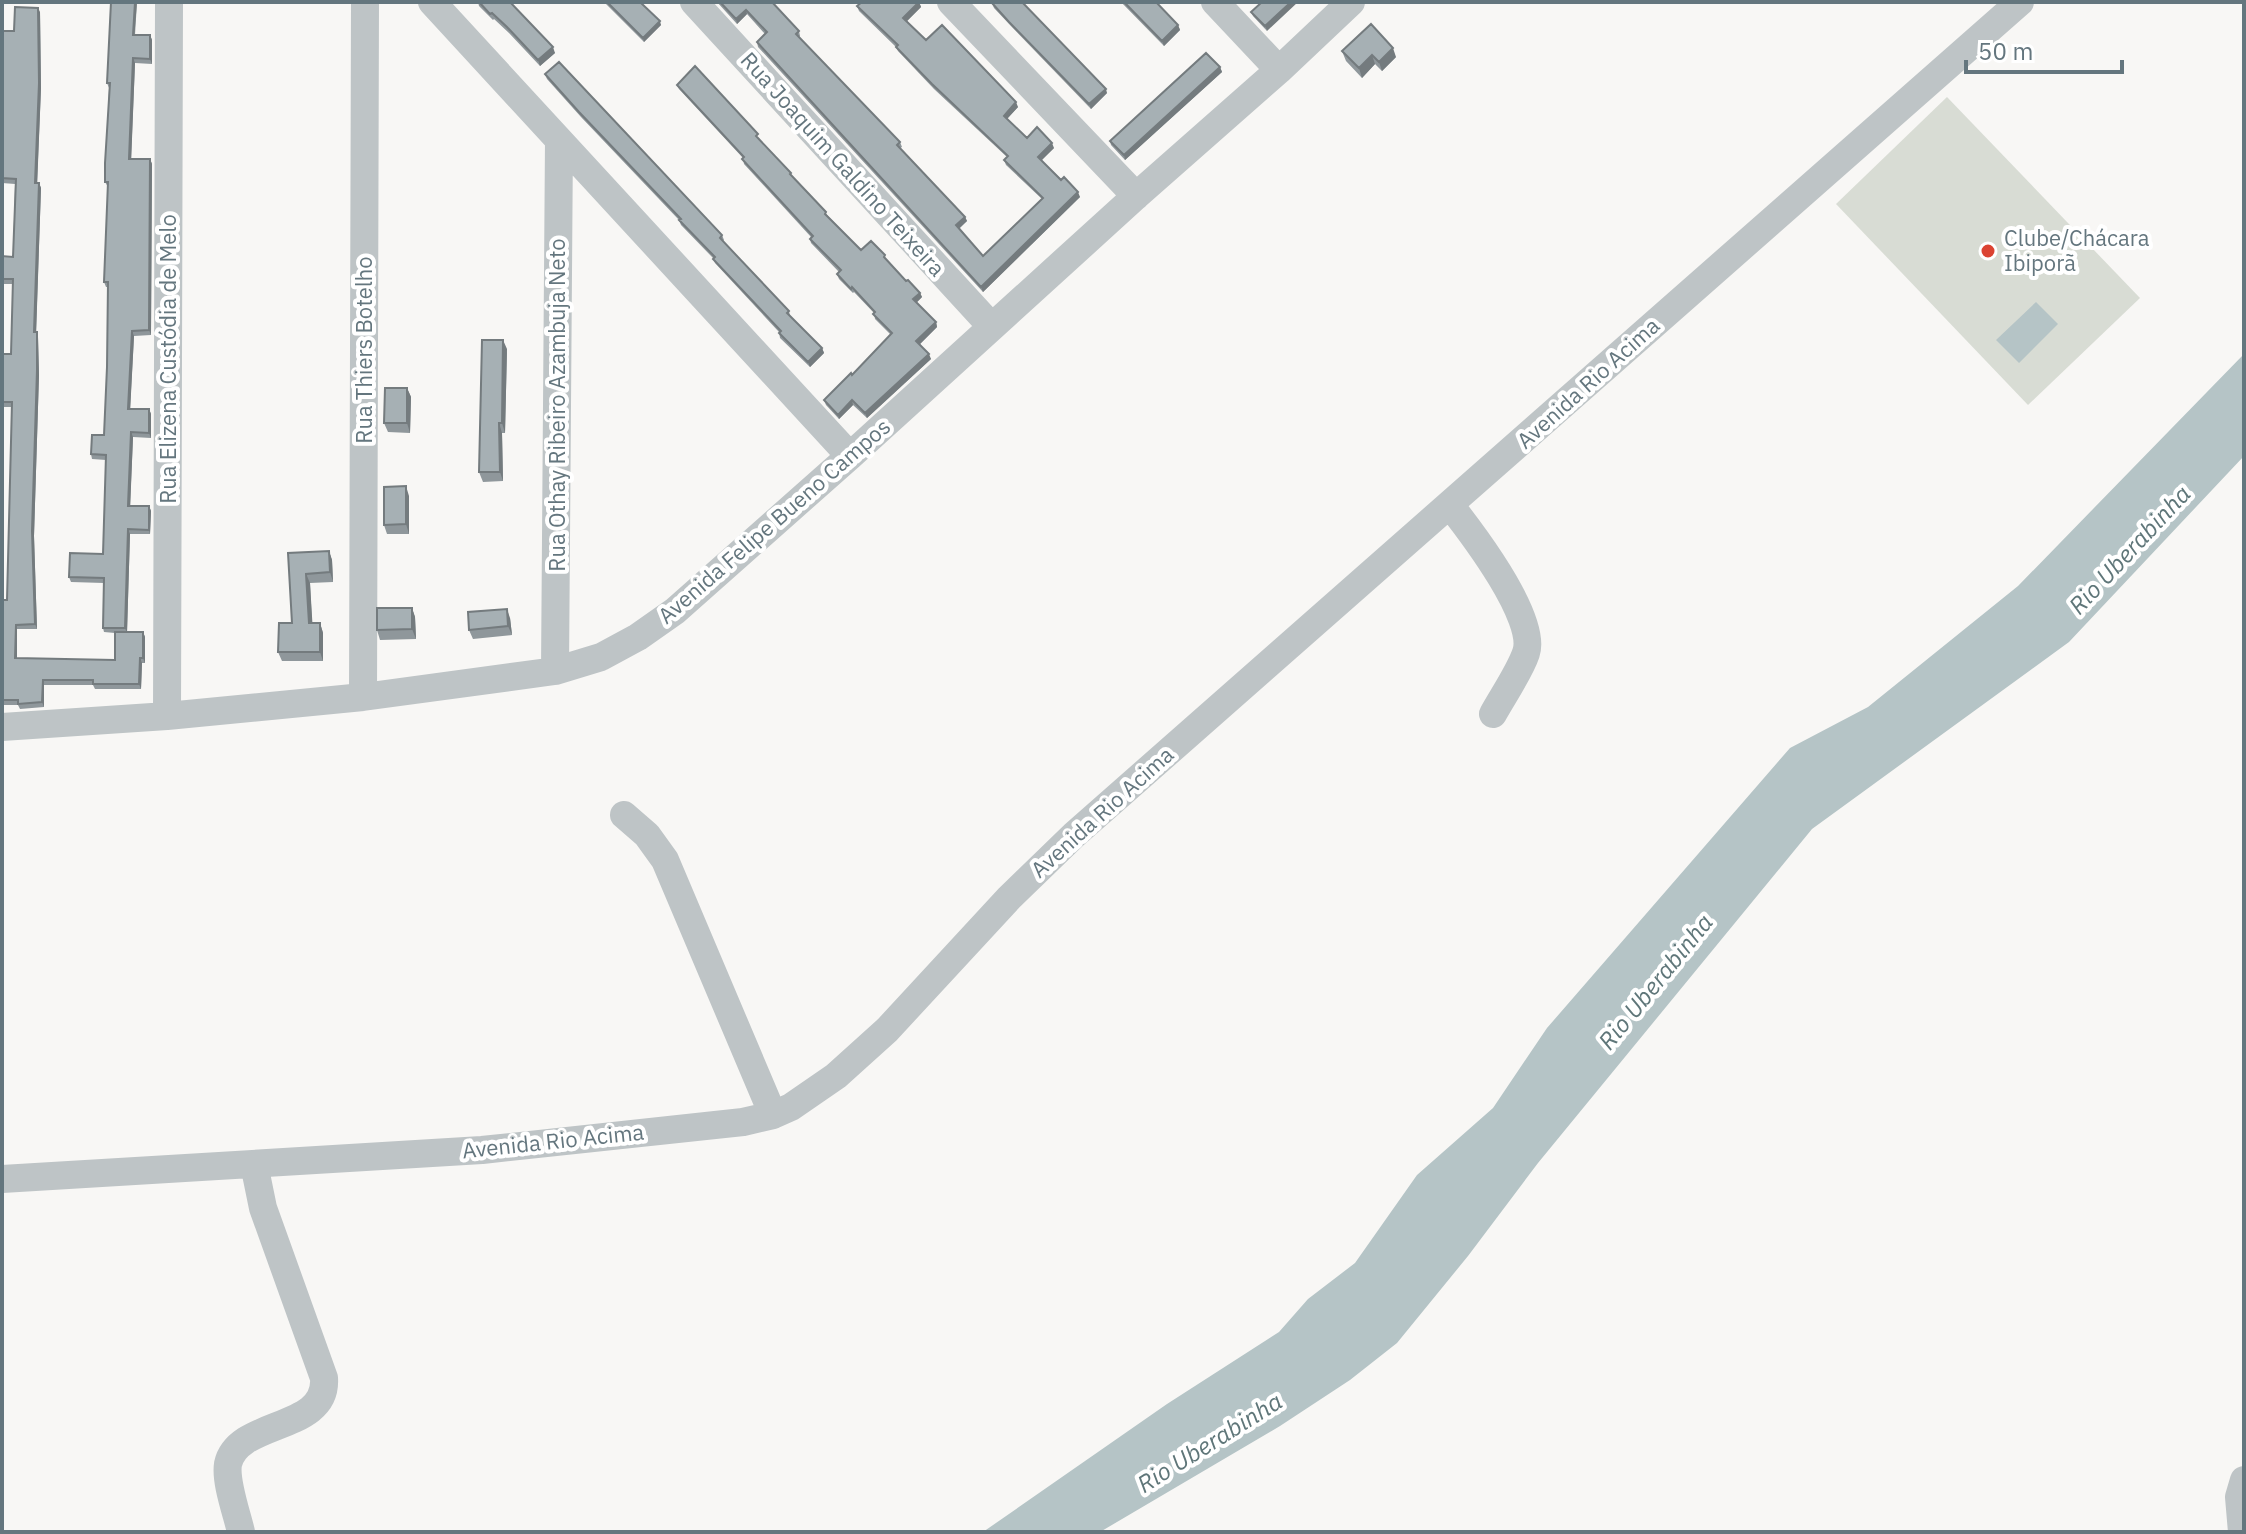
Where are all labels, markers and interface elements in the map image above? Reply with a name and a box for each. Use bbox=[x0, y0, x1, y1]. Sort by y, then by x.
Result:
scale bar bbox=[1966, 24, 2122, 74]
text: 50 m bbox=[1978, 35, 2033, 67]
street label: Rua Joaquim Galdino Teixeira bbox=[735, 45, 952, 282]
street label: Rua Elizena Custódia de Melo bbox=[153, 214, 182, 504]
place label: Clube/Chácara Ibiporã bbox=[2004, 223, 2150, 277]
street label: Rua Othay Ribeiro Azambuja Neto bbox=[542, 238, 571, 572]
marker: Clube/Chácara Ibiporã bbox=[1979, 242, 1997, 260]
street label: Rua Thiers Botelho bbox=[349, 256, 378, 444]
street label: Avenida Rio Acima bbox=[1510, 311, 1665, 455]
street label: Avenida Felipe Bueno Campos bbox=[651, 412, 896, 630]
water label: Rio Uberabinha bbox=[2061, 478, 2197, 621]
street label: Avenida Rio Acima bbox=[1024, 740, 1179, 884]
water label: Rio Uberabinha bbox=[1591, 907, 1720, 1056]
street label: Avenida Rio Acima bbox=[461, 1117, 646, 1164]
water label: Rio Uberabinha bbox=[1131, 1385, 1288, 1500]

